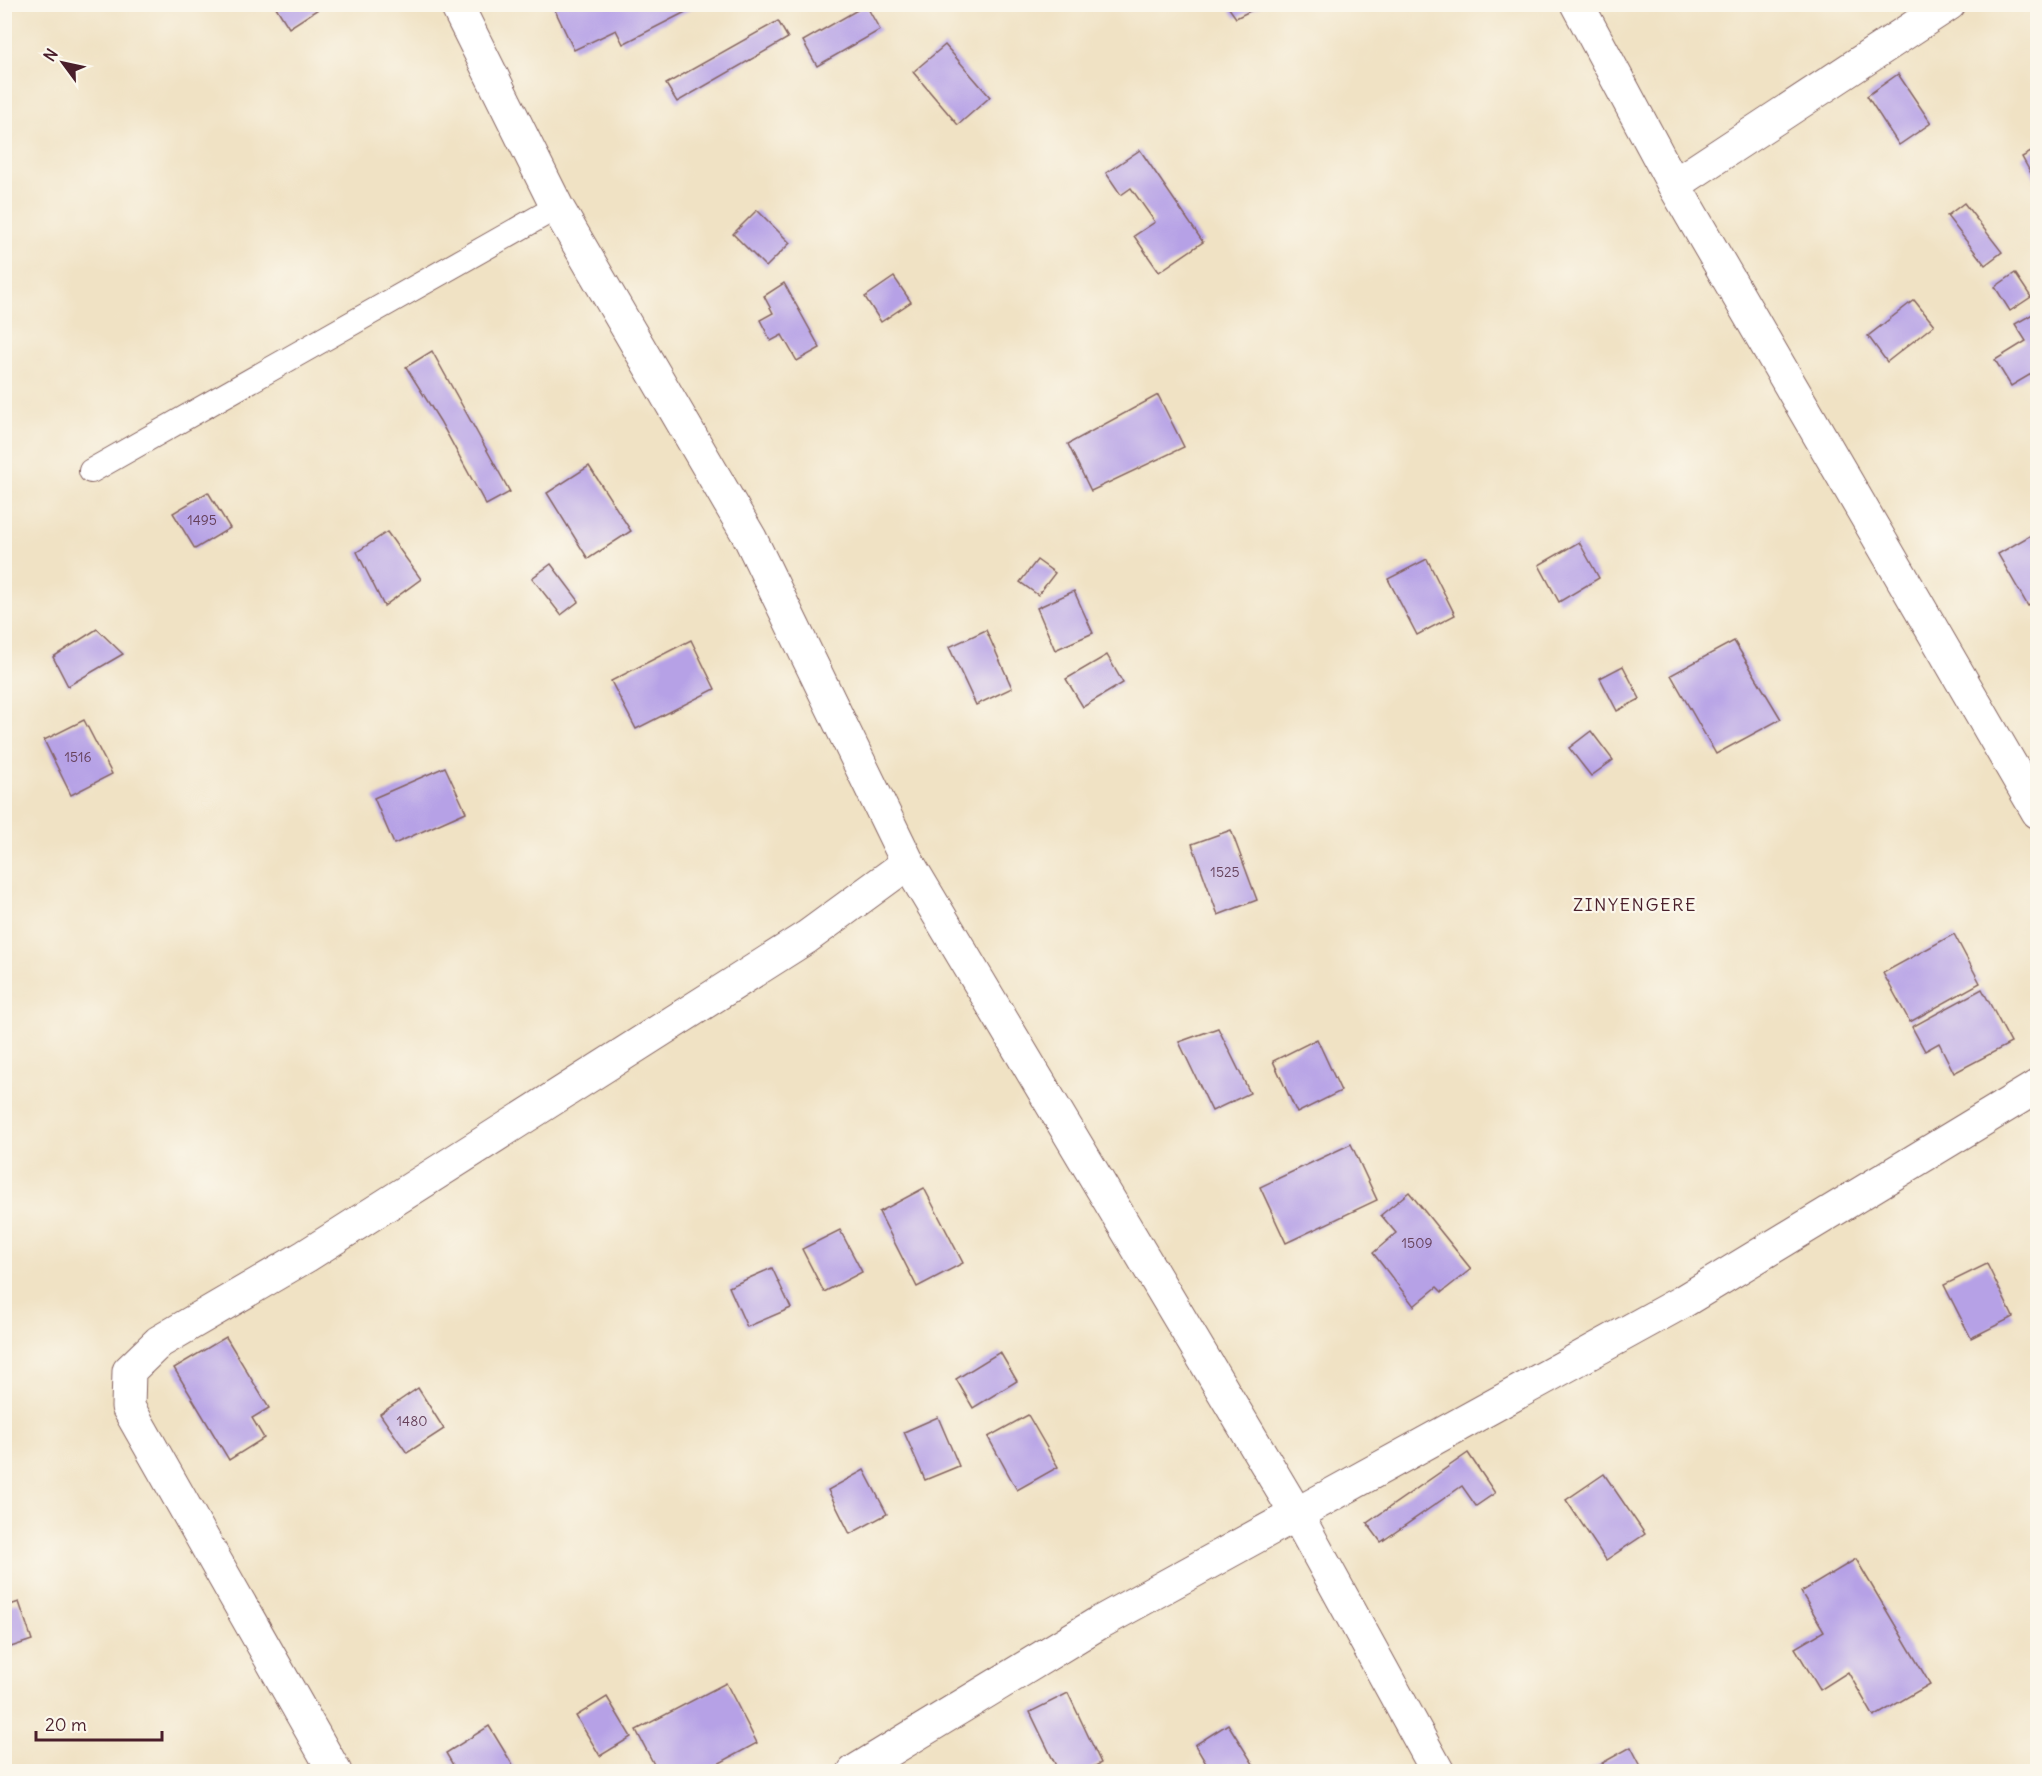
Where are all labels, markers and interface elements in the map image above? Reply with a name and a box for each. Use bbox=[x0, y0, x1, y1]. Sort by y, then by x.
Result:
north arrow bbox=[33, 33, 93, 93]
text: N bbox=[39, 45, 62, 65]
house number: 1495 bbox=[187, 511, 217, 529]
house number: 1516 bbox=[64, 748, 92, 766]
house number: 1525 bbox=[1210, 863, 1240, 881]
district label: ZINYENGERE bbox=[1573, 893, 1697, 916]
house number: 1509 bbox=[1402, 1234, 1432, 1252]
house number: 1480 bbox=[397, 1412, 427, 1430]
scale bar bbox=[36, 1704, 162, 1742]
text: 20 m bbox=[45, 1713, 87, 1736]

